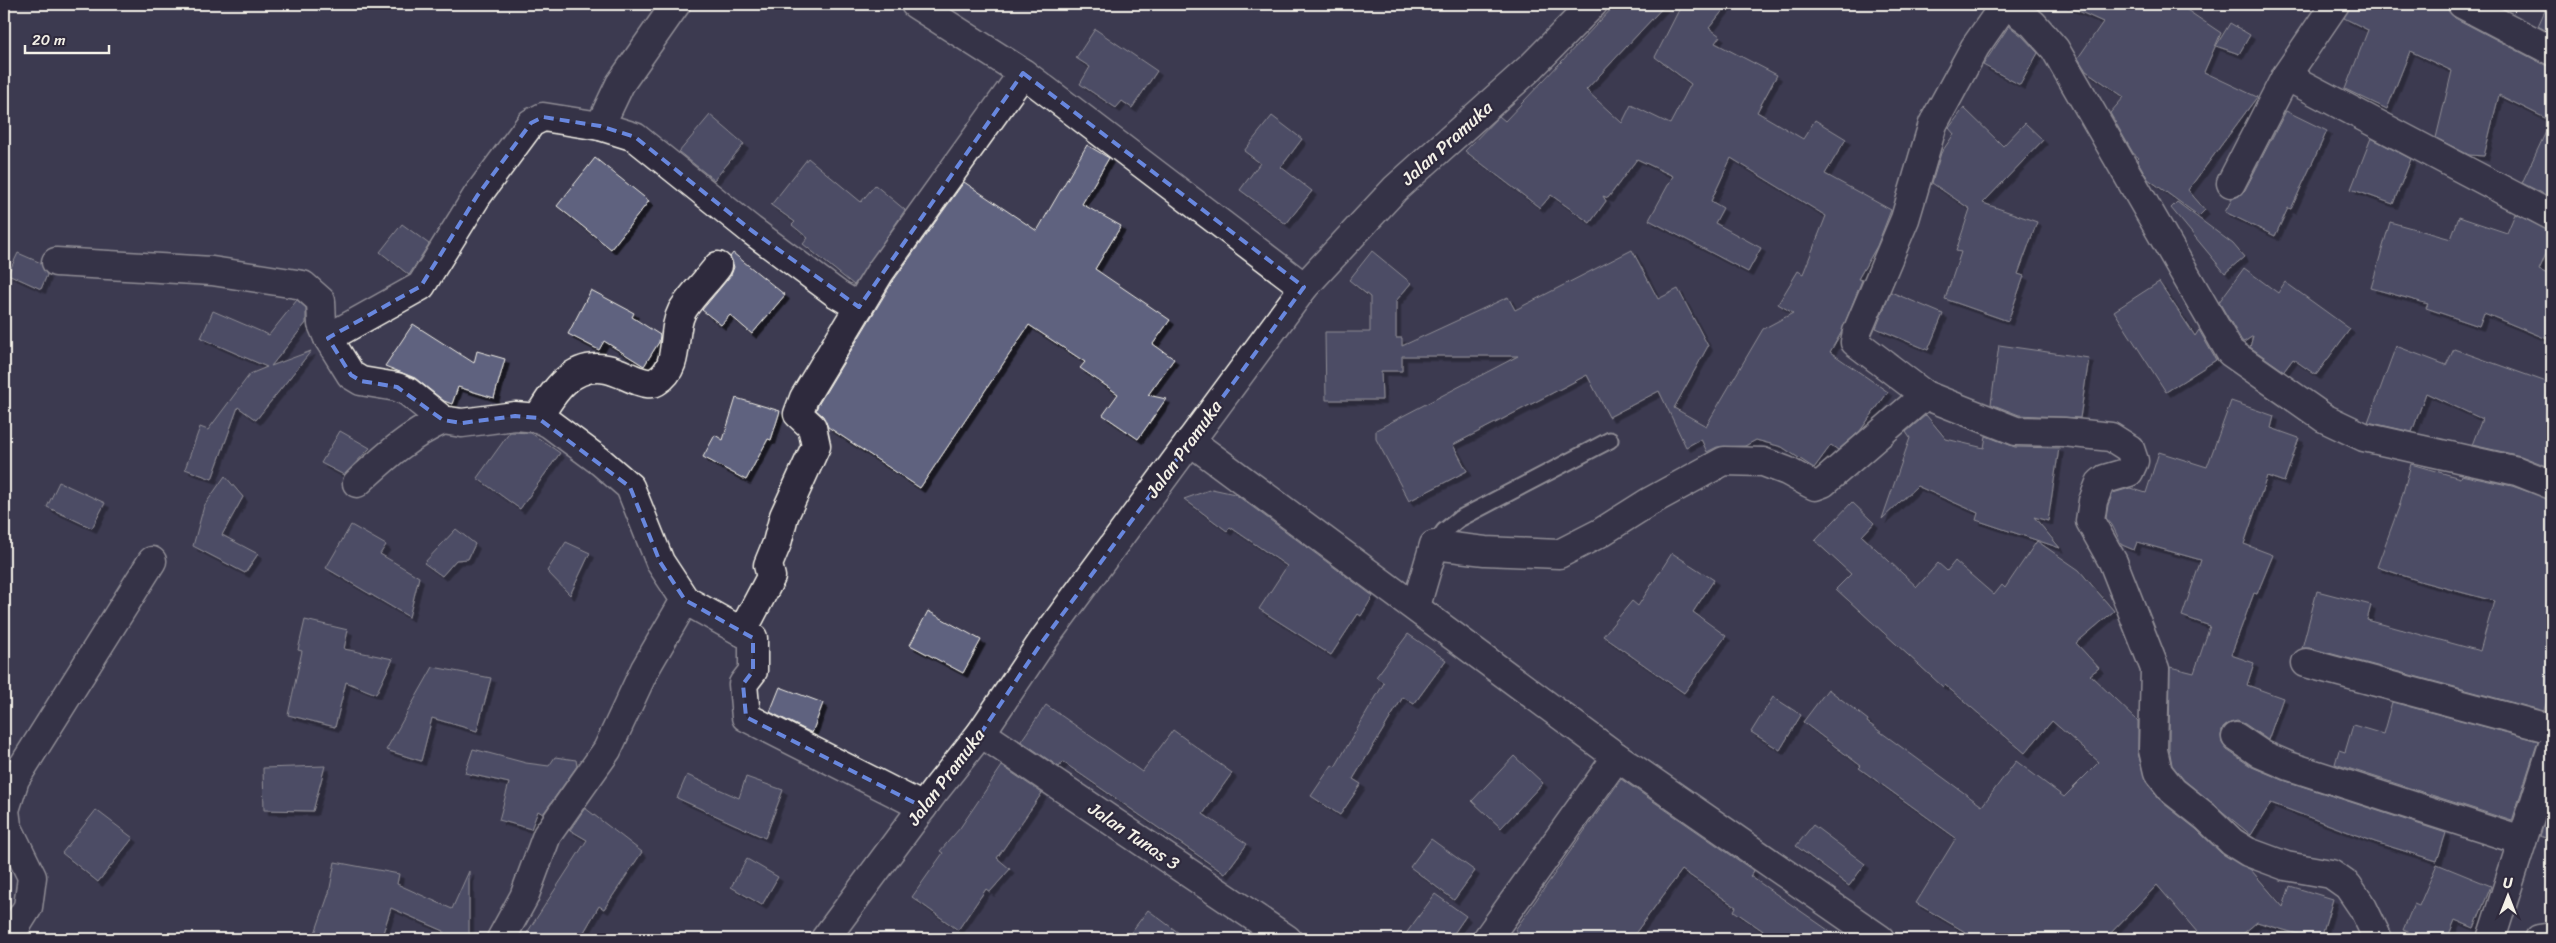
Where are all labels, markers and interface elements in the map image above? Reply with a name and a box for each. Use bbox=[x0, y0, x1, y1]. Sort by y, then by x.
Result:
scale bar bbox=[25, 22, 109, 54]
text: 20 m bbox=[32, 27, 66, 53]
street label: Jalan Pramuka bbox=[1393, 92, 1501, 194]
street label: Jalan Pramuka bbox=[1137, 392, 1231, 506]
street label: Jalan Pramuka bbox=[898, 721, 994, 833]
street label: Jalan Tunas 3 bbox=[1081, 793, 1187, 879]
north arrow bbox=[2484, 870, 2534, 920]
text: U bbox=[2503, 871, 2513, 896]

